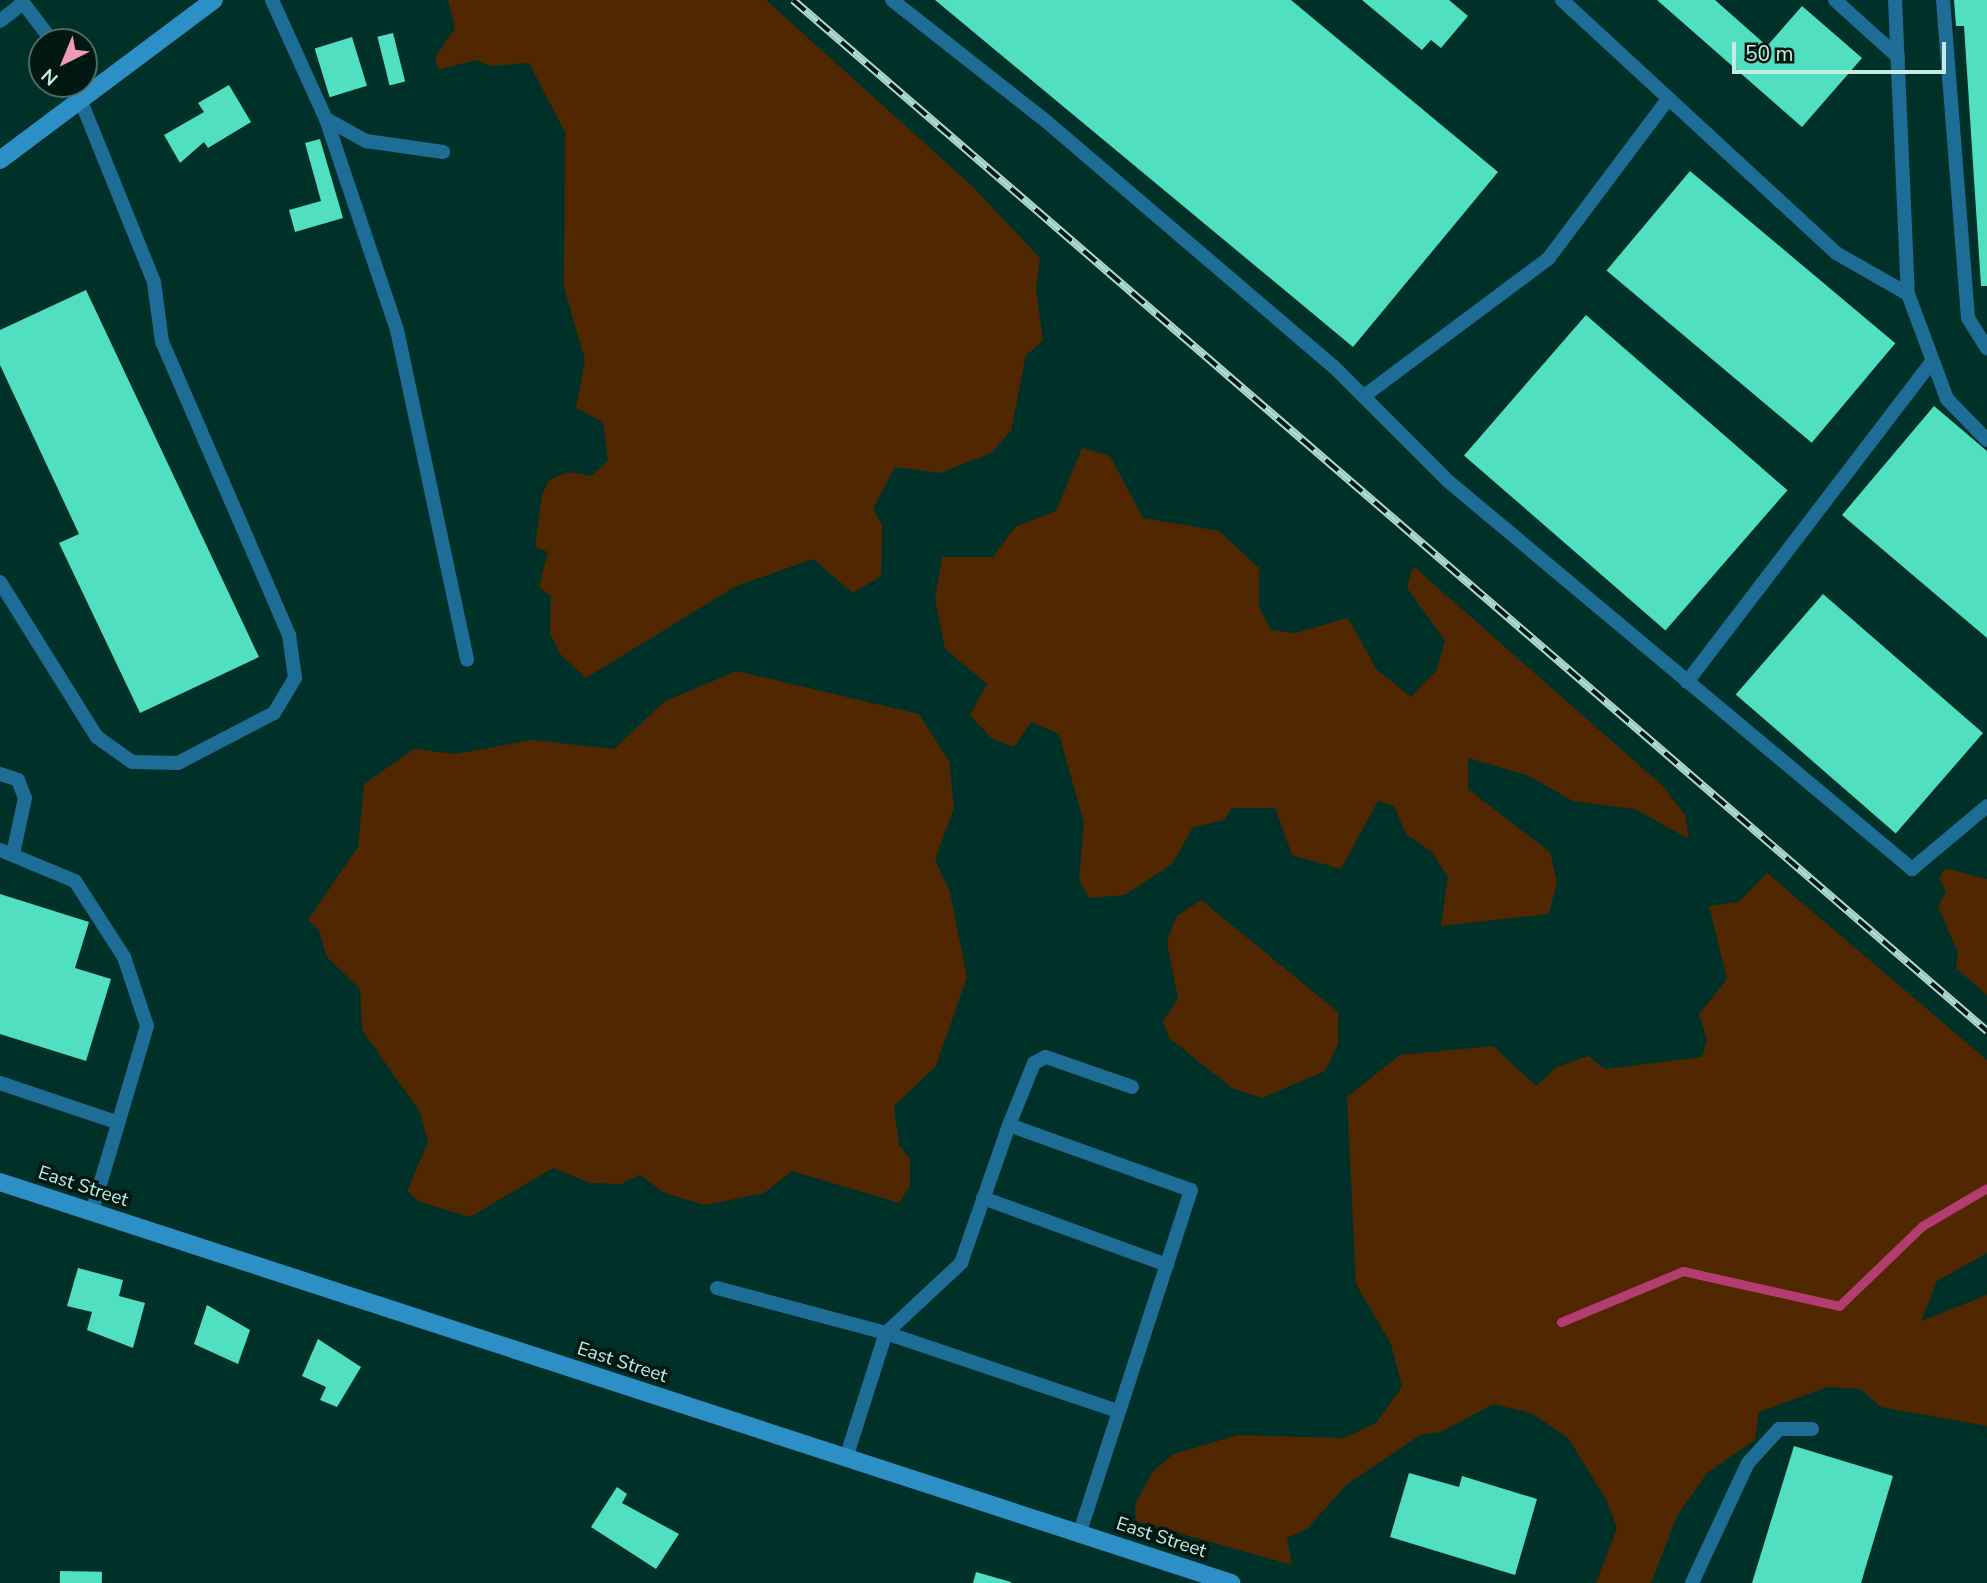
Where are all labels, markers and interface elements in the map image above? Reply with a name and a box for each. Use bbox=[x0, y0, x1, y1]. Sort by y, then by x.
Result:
north arrow bbox=[28, 28, 98, 98]
scale bar bbox=[1735, 28, 1948, 72]
text: 50 m bbox=[1745, 40, 1794, 68]
text: N bbox=[36, 63, 64, 91]
street label: East Street bbox=[35, 1162, 131, 1212]
street label: East Street bbox=[574, 1338, 670, 1388]
street label: East Street bbox=[1113, 1513, 1209, 1563]

